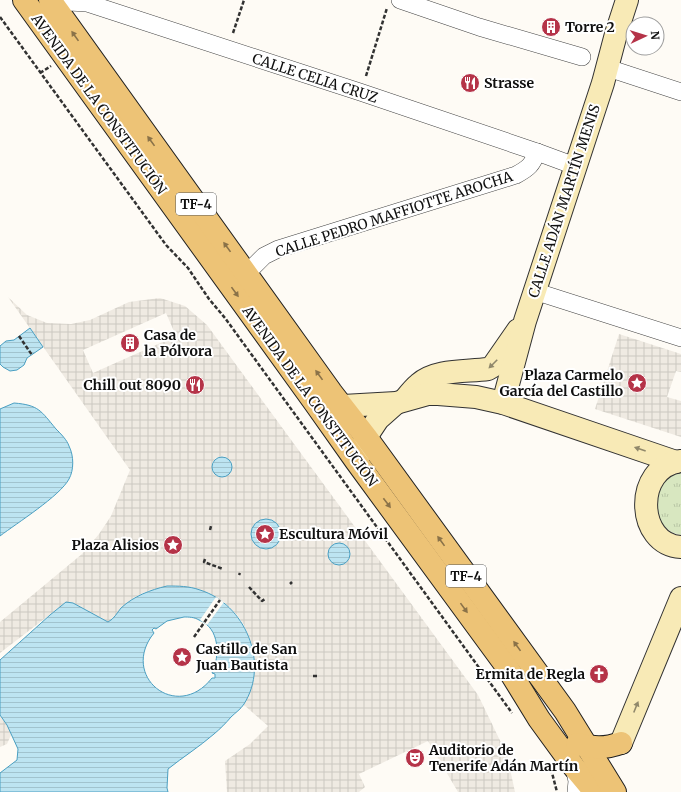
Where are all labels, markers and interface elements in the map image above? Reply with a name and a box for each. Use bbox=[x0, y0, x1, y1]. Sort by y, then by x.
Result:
street label: AVENIDA DE LA CONSTITUCIÓN bbox=[27, 9, 171, 198]
building icon: Torre 2 bbox=[540, 16, 562, 38]
north arrow bbox=[625, 16, 665, 56]
place label: Torre 2 bbox=[565, 18, 615, 36]
one-way arrow bbox=[71, 30, 79, 41]
text: N bbox=[648, 30, 662, 40]
street label: CALLE CELIA CRUZ bbox=[250, 49, 380, 107]
restaurant icon: Strasse bbox=[459, 72, 481, 94]
place label: Strasse bbox=[484, 74, 535, 92]
street label: CALLE ADÁN MARTÍN MENIS bbox=[524, 102, 604, 300]
one-way arrow bbox=[147, 136, 155, 147]
street label: CALLE PEDRO MAFFIOTTE AROCHA bbox=[273, 167, 515, 261]
road number: TF-4 bbox=[176, 193, 216, 215]
one-way arrow bbox=[223, 241, 231, 252]
one-way arrow bbox=[231, 287, 239, 298]
street label: AVENIDA DE LA CONSTITUCIÓN bbox=[238, 301, 382, 490]
place label: Casa de la Pólvora bbox=[144, 326, 212, 360]
building icon: Casa de la Pólvora bbox=[119, 332, 141, 354]
one-way arrow bbox=[488, 359, 498, 368]
place label: Plaza Carmelo García del Castillo bbox=[499, 366, 623, 400]
one-way arrow bbox=[316, 370, 324, 380]
place icon: Plaza Carmelo García del Castillo bbox=[626, 372, 648, 394]
restaurant icon: Chill out 8090 bbox=[184, 374, 206, 396]
place label: Chill out 8090 bbox=[83, 376, 181, 394]
one-way arrow bbox=[633, 445, 645, 451]
one-way arrow bbox=[383, 498, 391, 509]
place icon: Escultura Móvil bbox=[254, 523, 276, 545]
place label: Escultura Móvil bbox=[279, 525, 388, 543]
place icon: Plaza Alisios bbox=[162, 534, 184, 556]
one-way arrow bbox=[437, 535, 445, 546]
place label: Plaza Alisios bbox=[72, 536, 159, 554]
road number: TF-4 bbox=[446, 565, 486, 587]
one-way arrow bbox=[460, 603, 468, 614]
place label: Castillo de San Juan Bautista bbox=[195, 640, 298, 674]
one-way arrow bbox=[514, 641, 522, 651]
place icon: Castillo de San Juan Bautista bbox=[171, 646, 193, 668]
church icon: Ermita de Regla bbox=[588, 663, 610, 685]
place label: Ermita de Regla bbox=[476, 665, 585, 683]
one-way arrow bbox=[633, 701, 639, 712]
place label: Auditorio de Tenerife Adán Martín bbox=[428, 741, 579, 775]
theatre icon: Auditorio de Tenerife Adán Martín bbox=[404, 747, 426, 769]

